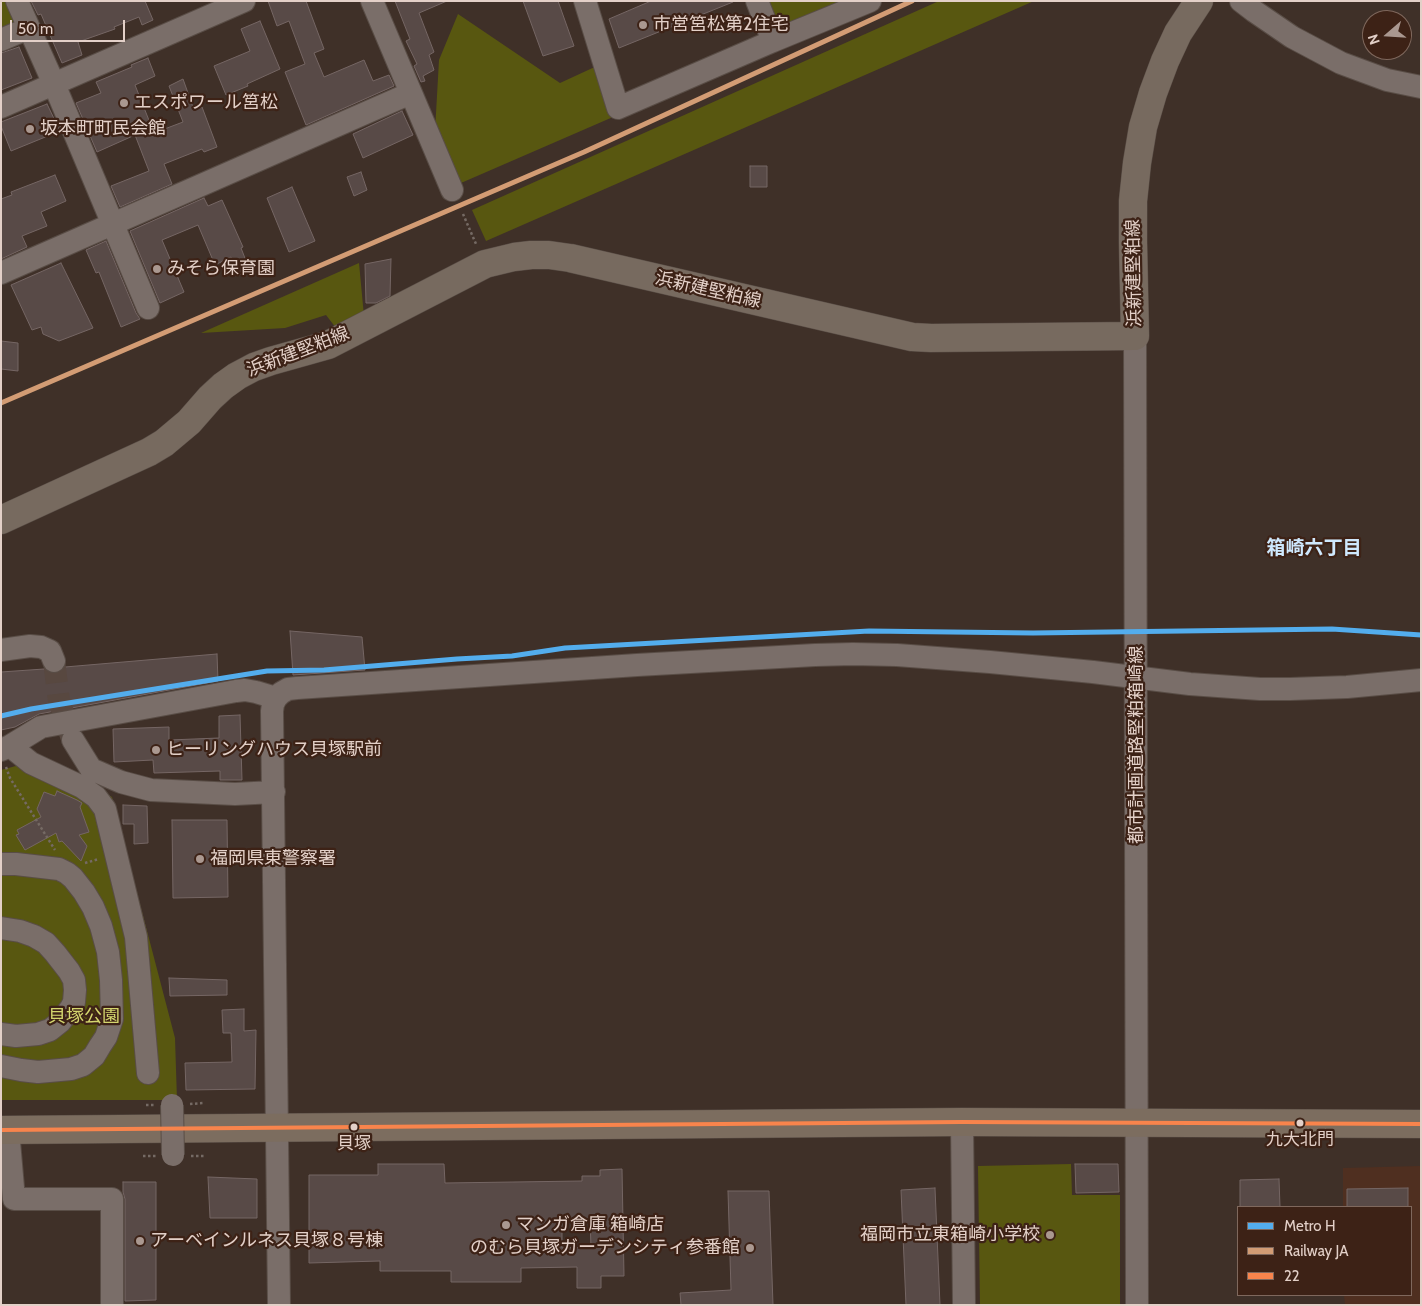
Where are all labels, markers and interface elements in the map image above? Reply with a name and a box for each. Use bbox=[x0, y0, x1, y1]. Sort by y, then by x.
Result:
scale bar bbox=[12, 10, 128, 42]
north arrow bbox=[1362, 10, 1412, 60]
place label: 市営筥松第2住宅 bbox=[653, 14, 788, 36]
marker: 市営筥松第2住宅 bbox=[637, 19, 649, 31]
text: 50 m bbox=[18, 20, 53, 38]
text: N bbox=[1364, 32, 1384, 47]
place label: エスポワール筥松 bbox=[134, 92, 278, 114]
marker: エスポワール筥松 bbox=[118, 97, 130, 109]
place label: 坂本町町民会館 bbox=[40, 118, 166, 140]
marker: 坂本町町民会館 bbox=[24, 123, 36, 135]
street label: 浜新建堅粕線 bbox=[1122, 219, 1146, 327]
place label: みそら保育園 bbox=[167, 258, 275, 280]
marker: みそら保育園 bbox=[151, 263, 163, 275]
street label: 浜新建堅粕線 bbox=[653, 267, 763, 313]
street label: 浜新建堅粕線 bbox=[244, 323, 352, 381]
district label: 箱崎六丁目 bbox=[1267, 537, 1361, 559]
street label: 都市計画道路堅粕箱崎線 bbox=[1126, 646, 1148, 844]
place label: ヒーリングハウス貝塚駅前 bbox=[166, 739, 382, 761]
marker: ヒーリングハウス貝塚駅前 bbox=[150, 744, 162, 756]
place label: 福岡県東警察署 bbox=[210, 848, 336, 870]
marker: 福岡県東警察署 bbox=[194, 853, 206, 865]
park label: 貝塚公園 bbox=[48, 1006, 120, 1028]
marker: 九大北門 bbox=[1295, 1118, 1305, 1128]
marker: 貝塚 bbox=[349, 1122, 359, 1132]
place label: 九大北門 bbox=[1266, 1130, 1334, 1150]
place label: 貝塚 bbox=[337, 1134, 371, 1154]
legend bbox=[1237, 1206, 1412, 1296]
place label: マンガ倉庫 箱崎店 bbox=[516, 1214, 664, 1236]
text: Metro H bbox=[1284, 1217, 1336, 1235]
marker: マンガ倉庫 箱崎店 bbox=[500, 1219, 512, 1231]
place label: 福岡市立東箱崎小学校 bbox=[860, 1224, 1040, 1246]
marker: 福岡市立東箱崎小学校 bbox=[1044, 1229, 1056, 1241]
place label: アーベインルネス貝塚８号棟 bbox=[150, 1230, 383, 1252]
marker: アーベインルネス貝塚８号棟 bbox=[134, 1235, 146, 1247]
place label: のむら貝塚ガーデンシティ参番館 bbox=[470, 1237, 740, 1259]
marker: のむら貝塚ガーデンシティ参番館 bbox=[744, 1242, 756, 1254]
text: Railway JA bbox=[1284, 1242, 1349, 1260]
text: 22 bbox=[1284, 1267, 1300, 1285]

